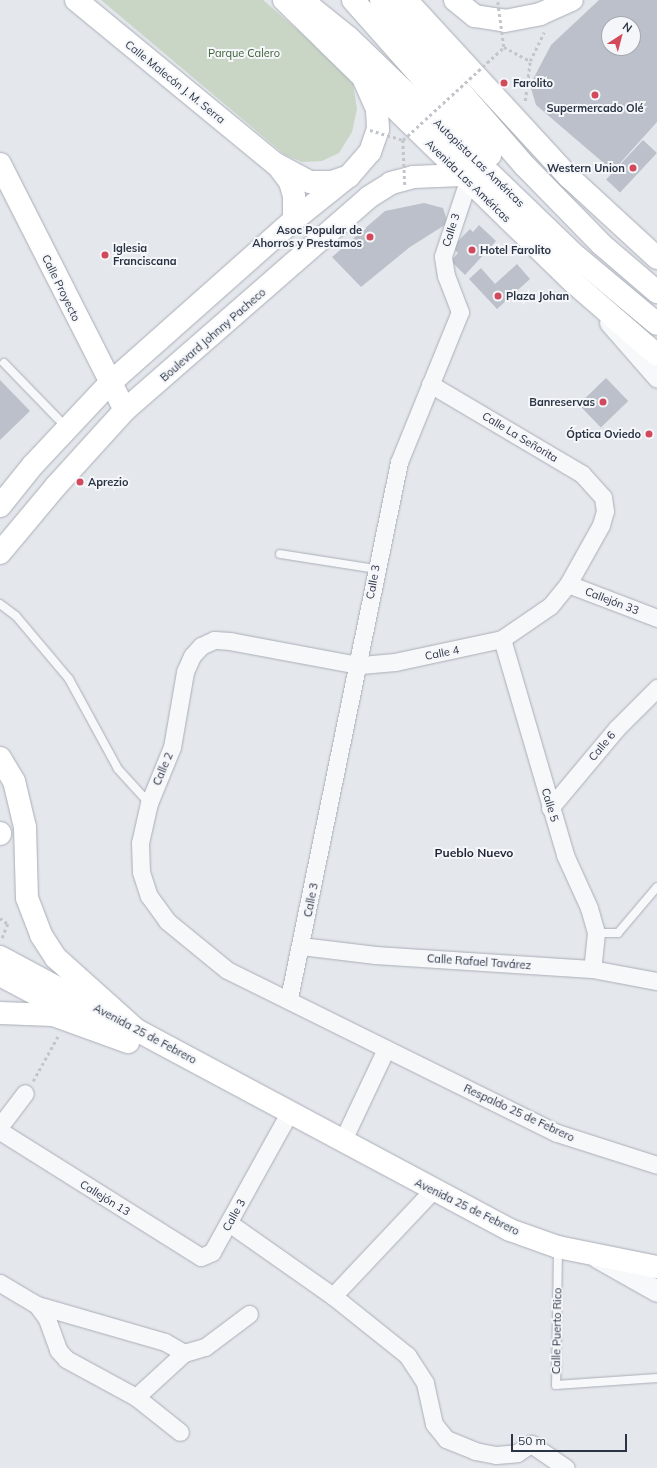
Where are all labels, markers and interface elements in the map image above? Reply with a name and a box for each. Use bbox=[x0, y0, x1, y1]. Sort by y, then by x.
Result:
north arrow bbox=[601, 16, 641, 56]
text: N bbox=[620, 19, 635, 35]
street label: Calle Malecón J. M. Serra bbox=[122, 38, 228, 126]
park label: Parque Calero bbox=[208, 46, 280, 60]
place label: Farolito bbox=[513, 76, 553, 90]
marker: Farolito bbox=[498, 77, 510, 89]
marker: Supermercado Olé bbox=[590, 90, 600, 100]
place label: Supermercado Olé bbox=[546, 101, 644, 115]
street label: Autopista Las Américas bbox=[431, 116, 527, 210]
street label: Avenida Las Américas bbox=[423, 137, 513, 225]
place label: Western Union bbox=[547, 161, 625, 175]
marker: Western Union bbox=[628, 163, 638, 173]
street label: Calle 3 bbox=[439, 211, 463, 249]
place label: Asoc Popular de Ahorros y Prestamos bbox=[252, 224, 362, 250]
marker: Asoc Popular de Ahorros y Prestamos bbox=[365, 232, 375, 242]
place label: Iglesia Franciscana bbox=[113, 242, 177, 268]
place label: Hotel Farolito bbox=[480, 243, 551, 257]
marker: Hotel Farolito bbox=[467, 245, 477, 255]
marker: Iglesia Franciscana bbox=[100, 250, 110, 260]
street label: Calle Proyecto bbox=[39, 253, 83, 323]
street label: Boulevard Johnny Pacheco bbox=[158, 286, 268, 384]
place label: Plaza Johan bbox=[506, 289, 569, 303]
marker: Plaza Johan bbox=[493, 291, 503, 301]
place label: Banreservas bbox=[529, 395, 595, 409]
marker: Banreservas bbox=[598, 397, 608, 407]
street label: Calle La Señorita bbox=[480, 409, 560, 465]
place label: Óptica Oviedo bbox=[566, 427, 641, 441]
marker: Óptica Oviedo bbox=[644, 429, 654, 439]
place label: Aprezio bbox=[88, 475, 128, 489]
marker: Aprezio bbox=[75, 477, 85, 487]
street label: Calle 3 bbox=[363, 564, 383, 600]
street label: Callejón 33 bbox=[583, 585, 641, 617]
street label: Calle 4 bbox=[424, 643, 460, 663]
street label: Calle 6 bbox=[586, 728, 618, 764]
street label: Calle 2 bbox=[150, 750, 176, 788]
street label: Calle 5 bbox=[539, 787, 561, 823]
district label: Pueblo Nuevo bbox=[435, 846, 513, 860]
street label: Calle 3 bbox=[301, 882, 321, 918]
street label: Calle Rafael Tavárez bbox=[426, 952, 532, 972]
street label: Avenida 25 de Febrero bbox=[91, 1001, 199, 1067]
street label: Respaldo 25 de Febrero bbox=[462, 1082, 576, 1144]
street label: Avenida 25 de Febrero bbox=[412, 1176, 522, 1238]
street label: Callejón 13 bbox=[78, 1177, 132, 1219]
street label: Calle 3 bbox=[220, 1197, 248, 1233]
street label: Calle Puerto Rico bbox=[550, 1288, 564, 1374]
scale bar bbox=[513, 1426, 629, 1452]
text: 50 m bbox=[518, 1433, 546, 1448]

